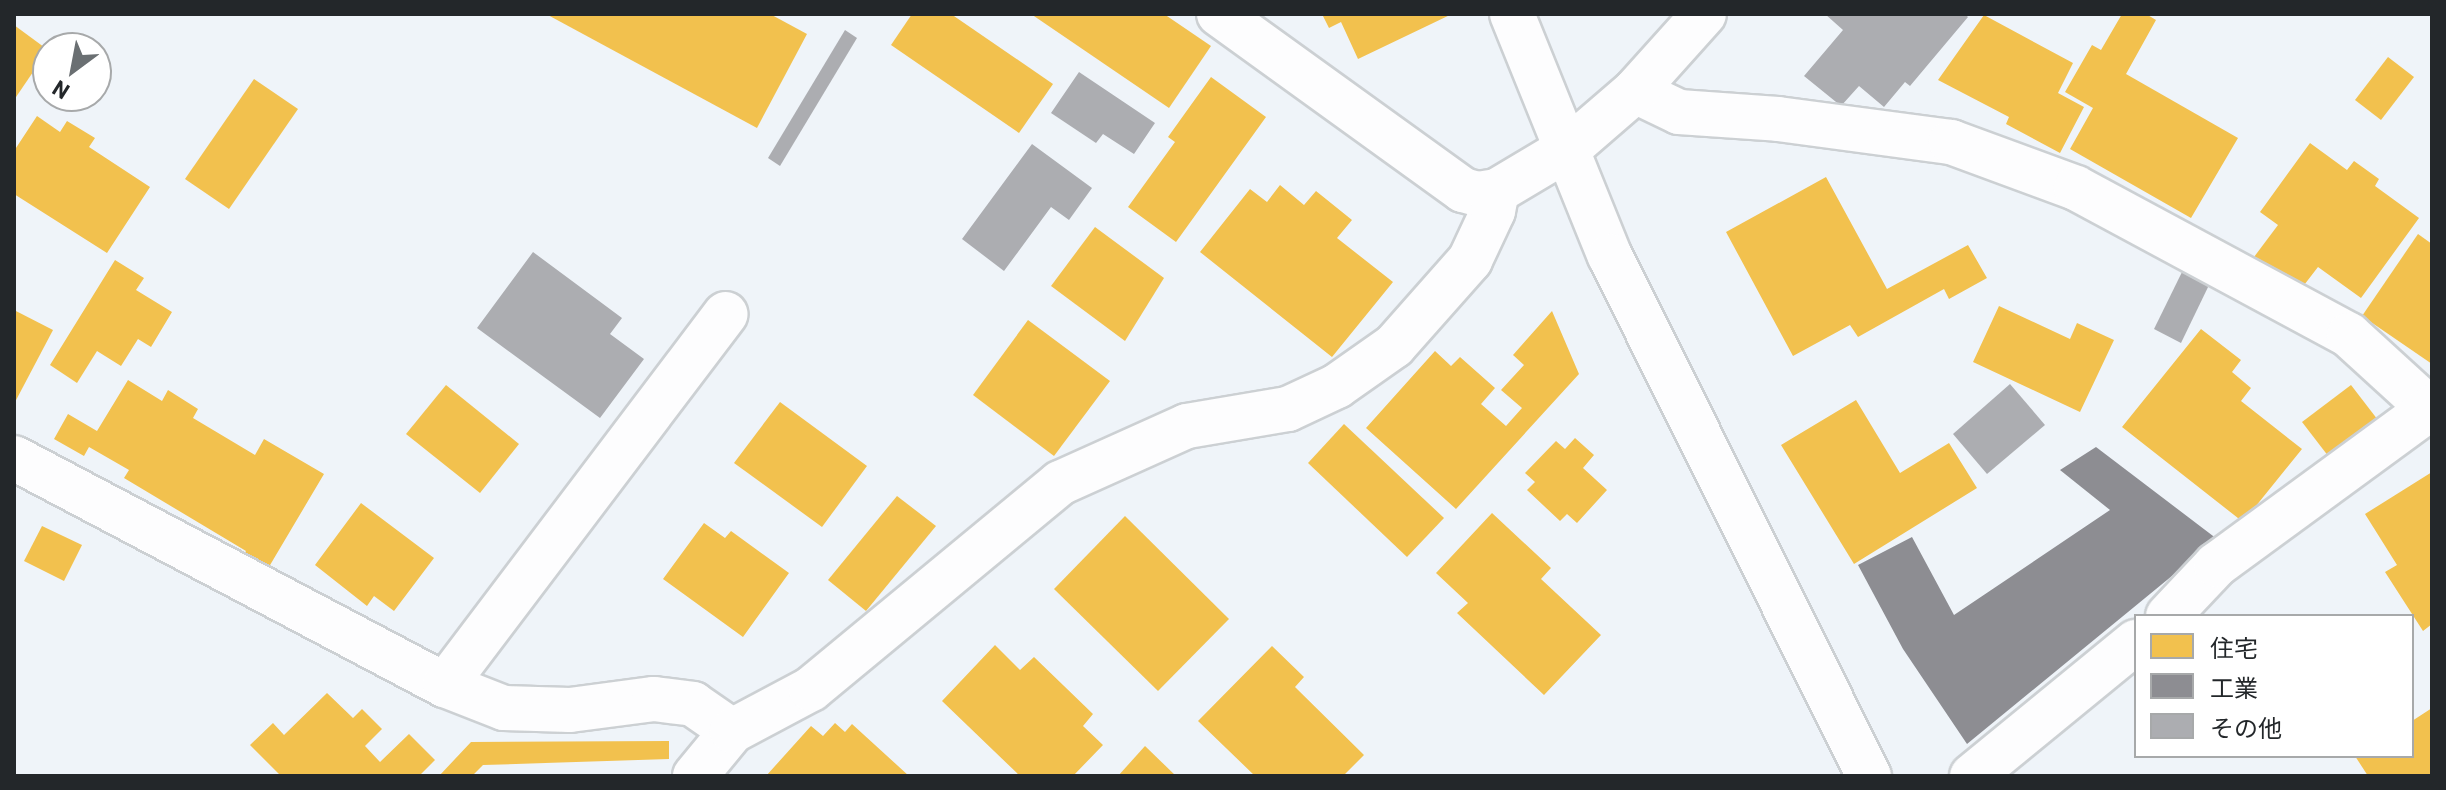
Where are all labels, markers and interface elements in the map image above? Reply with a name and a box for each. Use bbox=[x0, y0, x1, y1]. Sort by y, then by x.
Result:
north arrow bbox=[32, 32, 112, 112]
text: N bbox=[47, 76, 73, 106]
legend bbox=[2134, 614, 2414, 758]
text: 住宅 bbox=[2210, 633, 2258, 662]
text: 工業 bbox=[2210, 673, 2258, 702]
text: その他 bbox=[2210, 713, 2282, 742]

